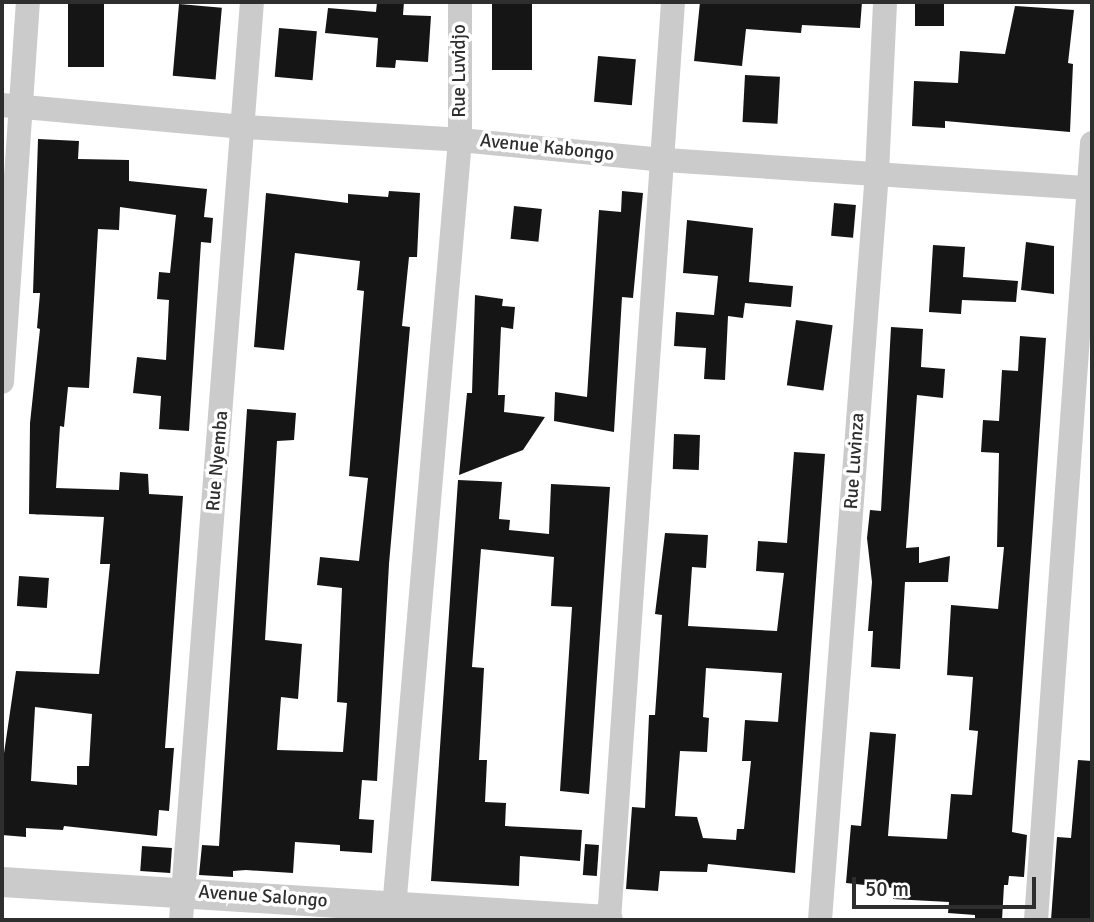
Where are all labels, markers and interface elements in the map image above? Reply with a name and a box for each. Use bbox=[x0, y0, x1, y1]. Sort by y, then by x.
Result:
street label: Rue Luvidjo bbox=[449, 24, 471, 118]
street label: Avenue Kabongo bbox=[479, 130, 615, 166]
street label: Rue Nyemba bbox=[202, 410, 234, 512]
street label: Rue Luvinza bbox=[840, 412, 870, 510]
scale bar bbox=[856, 862, 1040, 906]
text: 50 m bbox=[865, 876, 909, 902]
street label: Avenue Salongo bbox=[198, 881, 328, 913]

